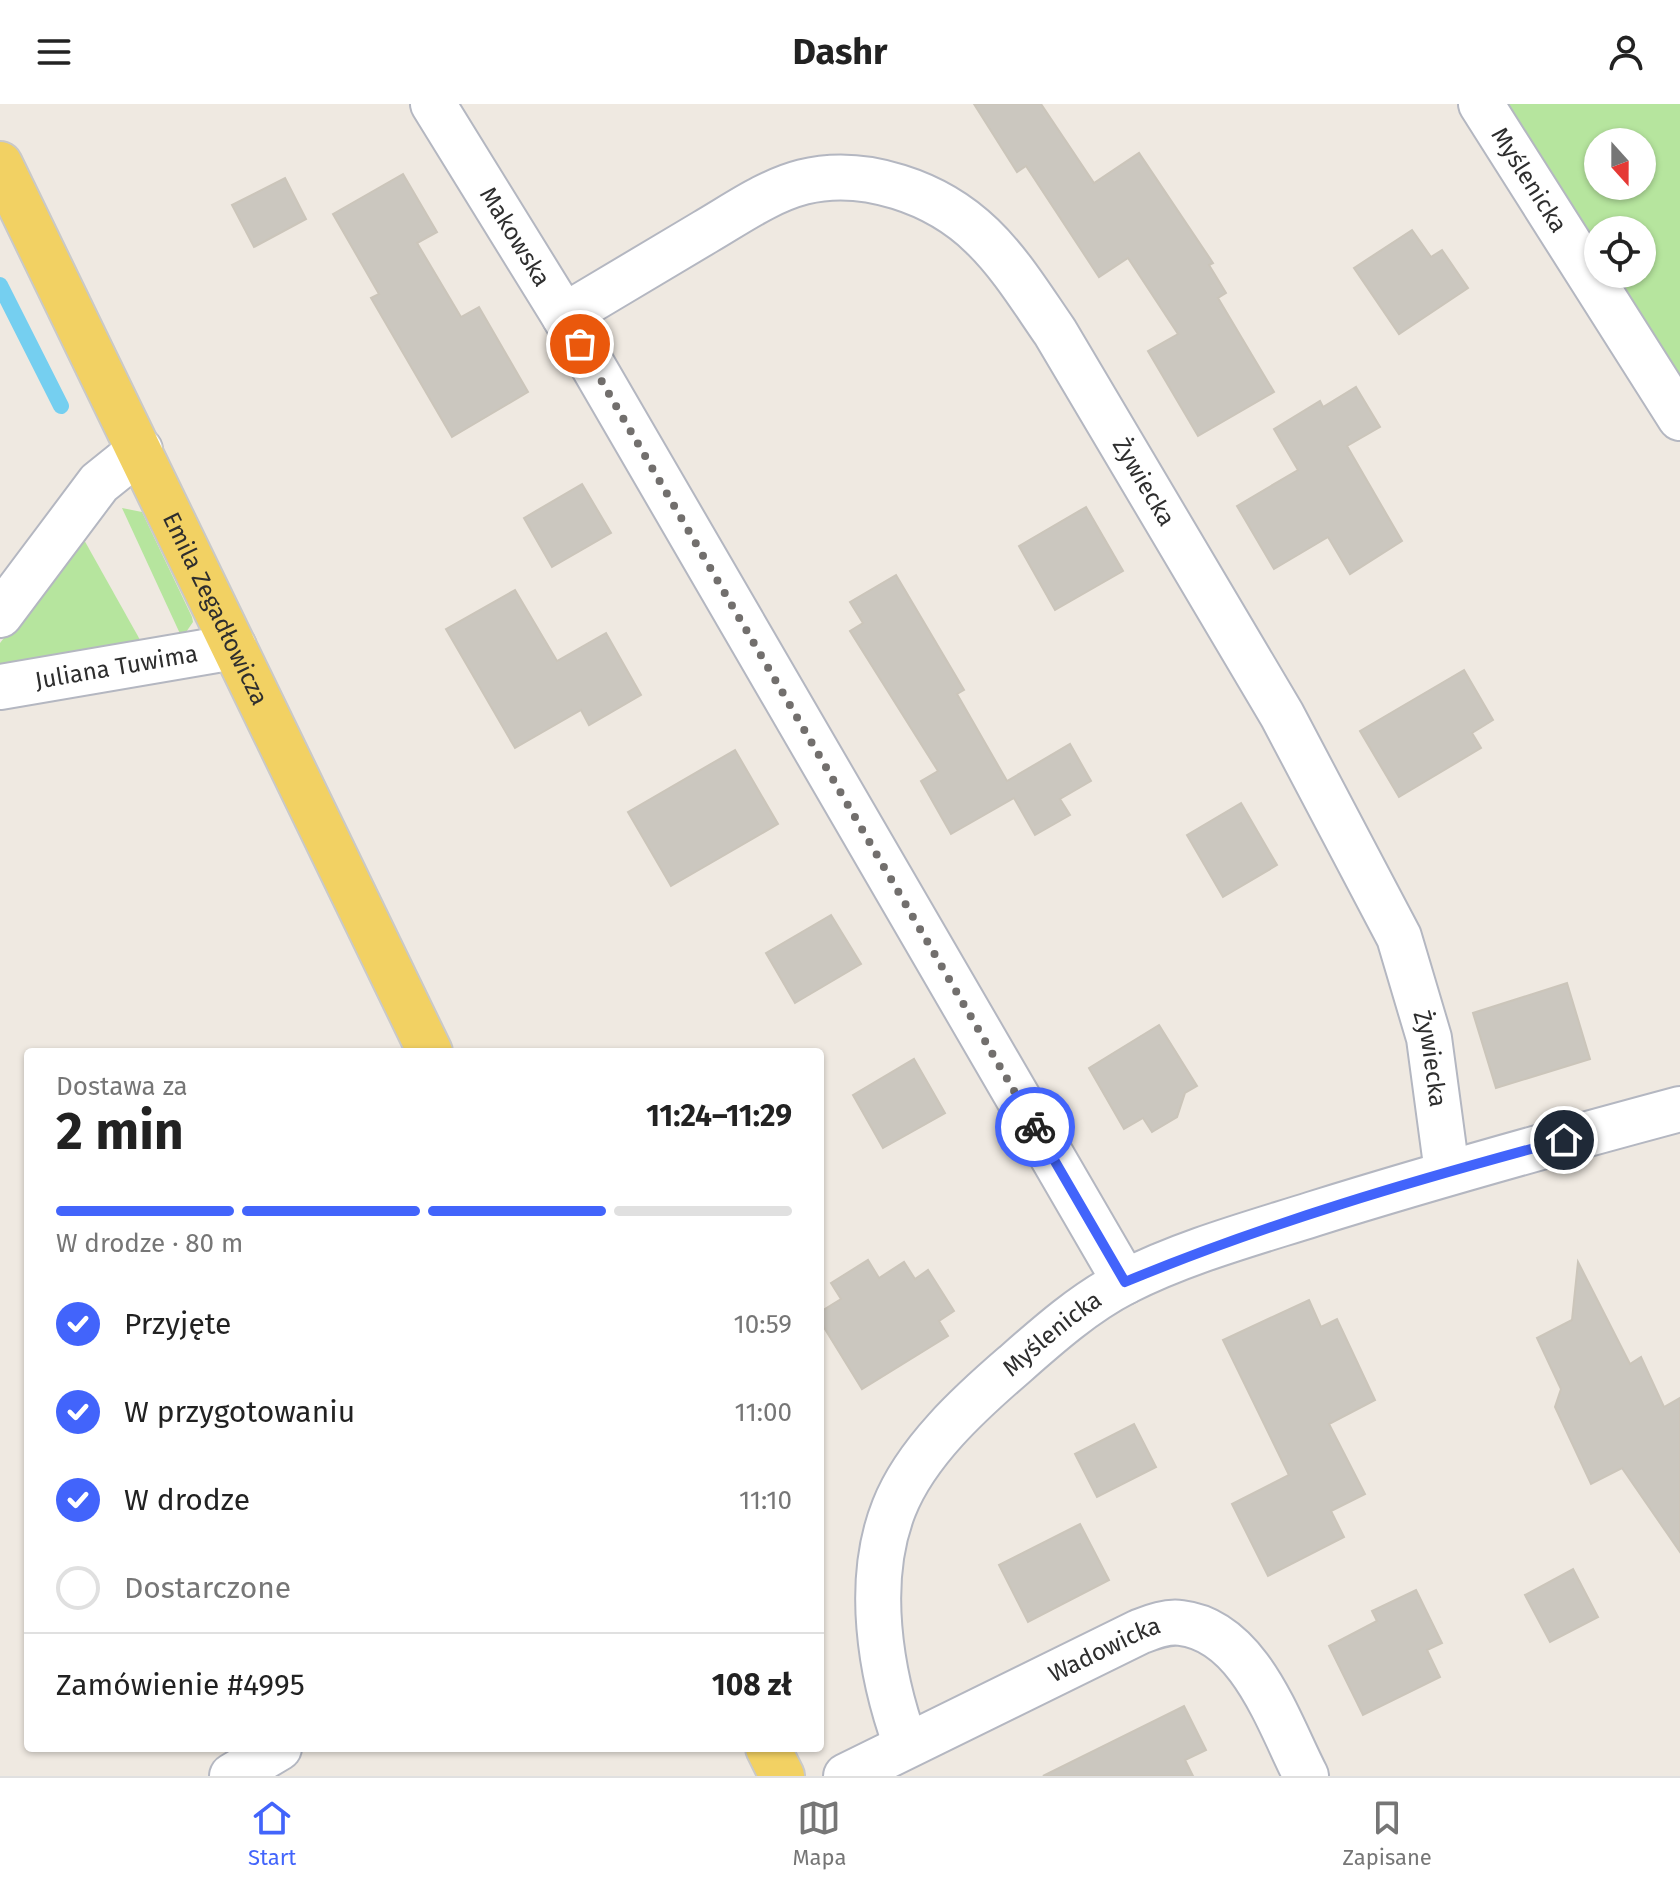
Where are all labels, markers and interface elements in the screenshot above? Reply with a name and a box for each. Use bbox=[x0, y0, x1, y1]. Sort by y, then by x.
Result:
icon: menu bbox=[32, 30, 76, 74]
text: Dashr bbox=[792, 30, 888, 74]
icon: person bbox=[1604, 30, 1648, 74]
street label: Myślenicka bbox=[1486, 122, 1573, 238]
north arrow bbox=[1584, 128, 1656, 200]
map controls bbox=[1584, 128, 1656, 288]
street label: Makowska bbox=[474, 182, 556, 291]
button: locate bbox=[1584, 216, 1656, 288]
pin bbox=[546, 310, 614, 378]
icon: bag bbox=[558, 322, 602, 366]
street label: Żywiecka bbox=[1107, 433, 1181, 531]
street label: Emila Zegadłowicza bbox=[157, 508, 274, 710]
street label: Juliana Tuwima bbox=[33, 639, 200, 695]
street label: Żywiecka bbox=[1408, 1007, 1452, 1109]
text: Dostawa za bbox=[56, 1071, 188, 1102]
courier bbox=[995, 1087, 1075, 1167]
text: 11:24–11:29 bbox=[646, 1098, 792, 1134]
text: 2 min bbox=[56, 1100, 184, 1163]
icon: bike bbox=[1013, 1105, 1057, 1149]
pin bbox=[1530, 1106, 1598, 1174]
icon: home bbox=[1542, 1118, 1586, 1162]
text: W drodze · 80 m bbox=[56, 1228, 243, 1259]
street label: Myślenicka bbox=[997, 1285, 1107, 1382]
icon: check bbox=[56, 1302, 100, 1346]
text: Przyjęte bbox=[124, 1306, 231, 1342]
text: 10:59 bbox=[734, 1309, 792, 1340]
icon: check bbox=[56, 1390, 100, 1434]
text: W przygotowaniu bbox=[124, 1394, 355, 1430]
text: 11:00 bbox=[735, 1397, 792, 1428]
icon: check bbox=[56, 1478, 100, 1522]
text: W drodze bbox=[124, 1482, 250, 1518]
text: 11:10 bbox=[739, 1485, 792, 1516]
text: Dostarczone bbox=[124, 1570, 291, 1606]
street label: Wadowicka bbox=[1044, 1611, 1164, 1688]
text: Zamówienie #4995 bbox=[56, 1667, 305, 1703]
text: 108 zł bbox=[712, 1667, 792, 1703]
tab: Start bbox=[248, 1796, 296, 1871]
tab: Mapa bbox=[792, 1796, 846, 1871]
tab: Zapisane bbox=[1343, 1796, 1432, 1871]

